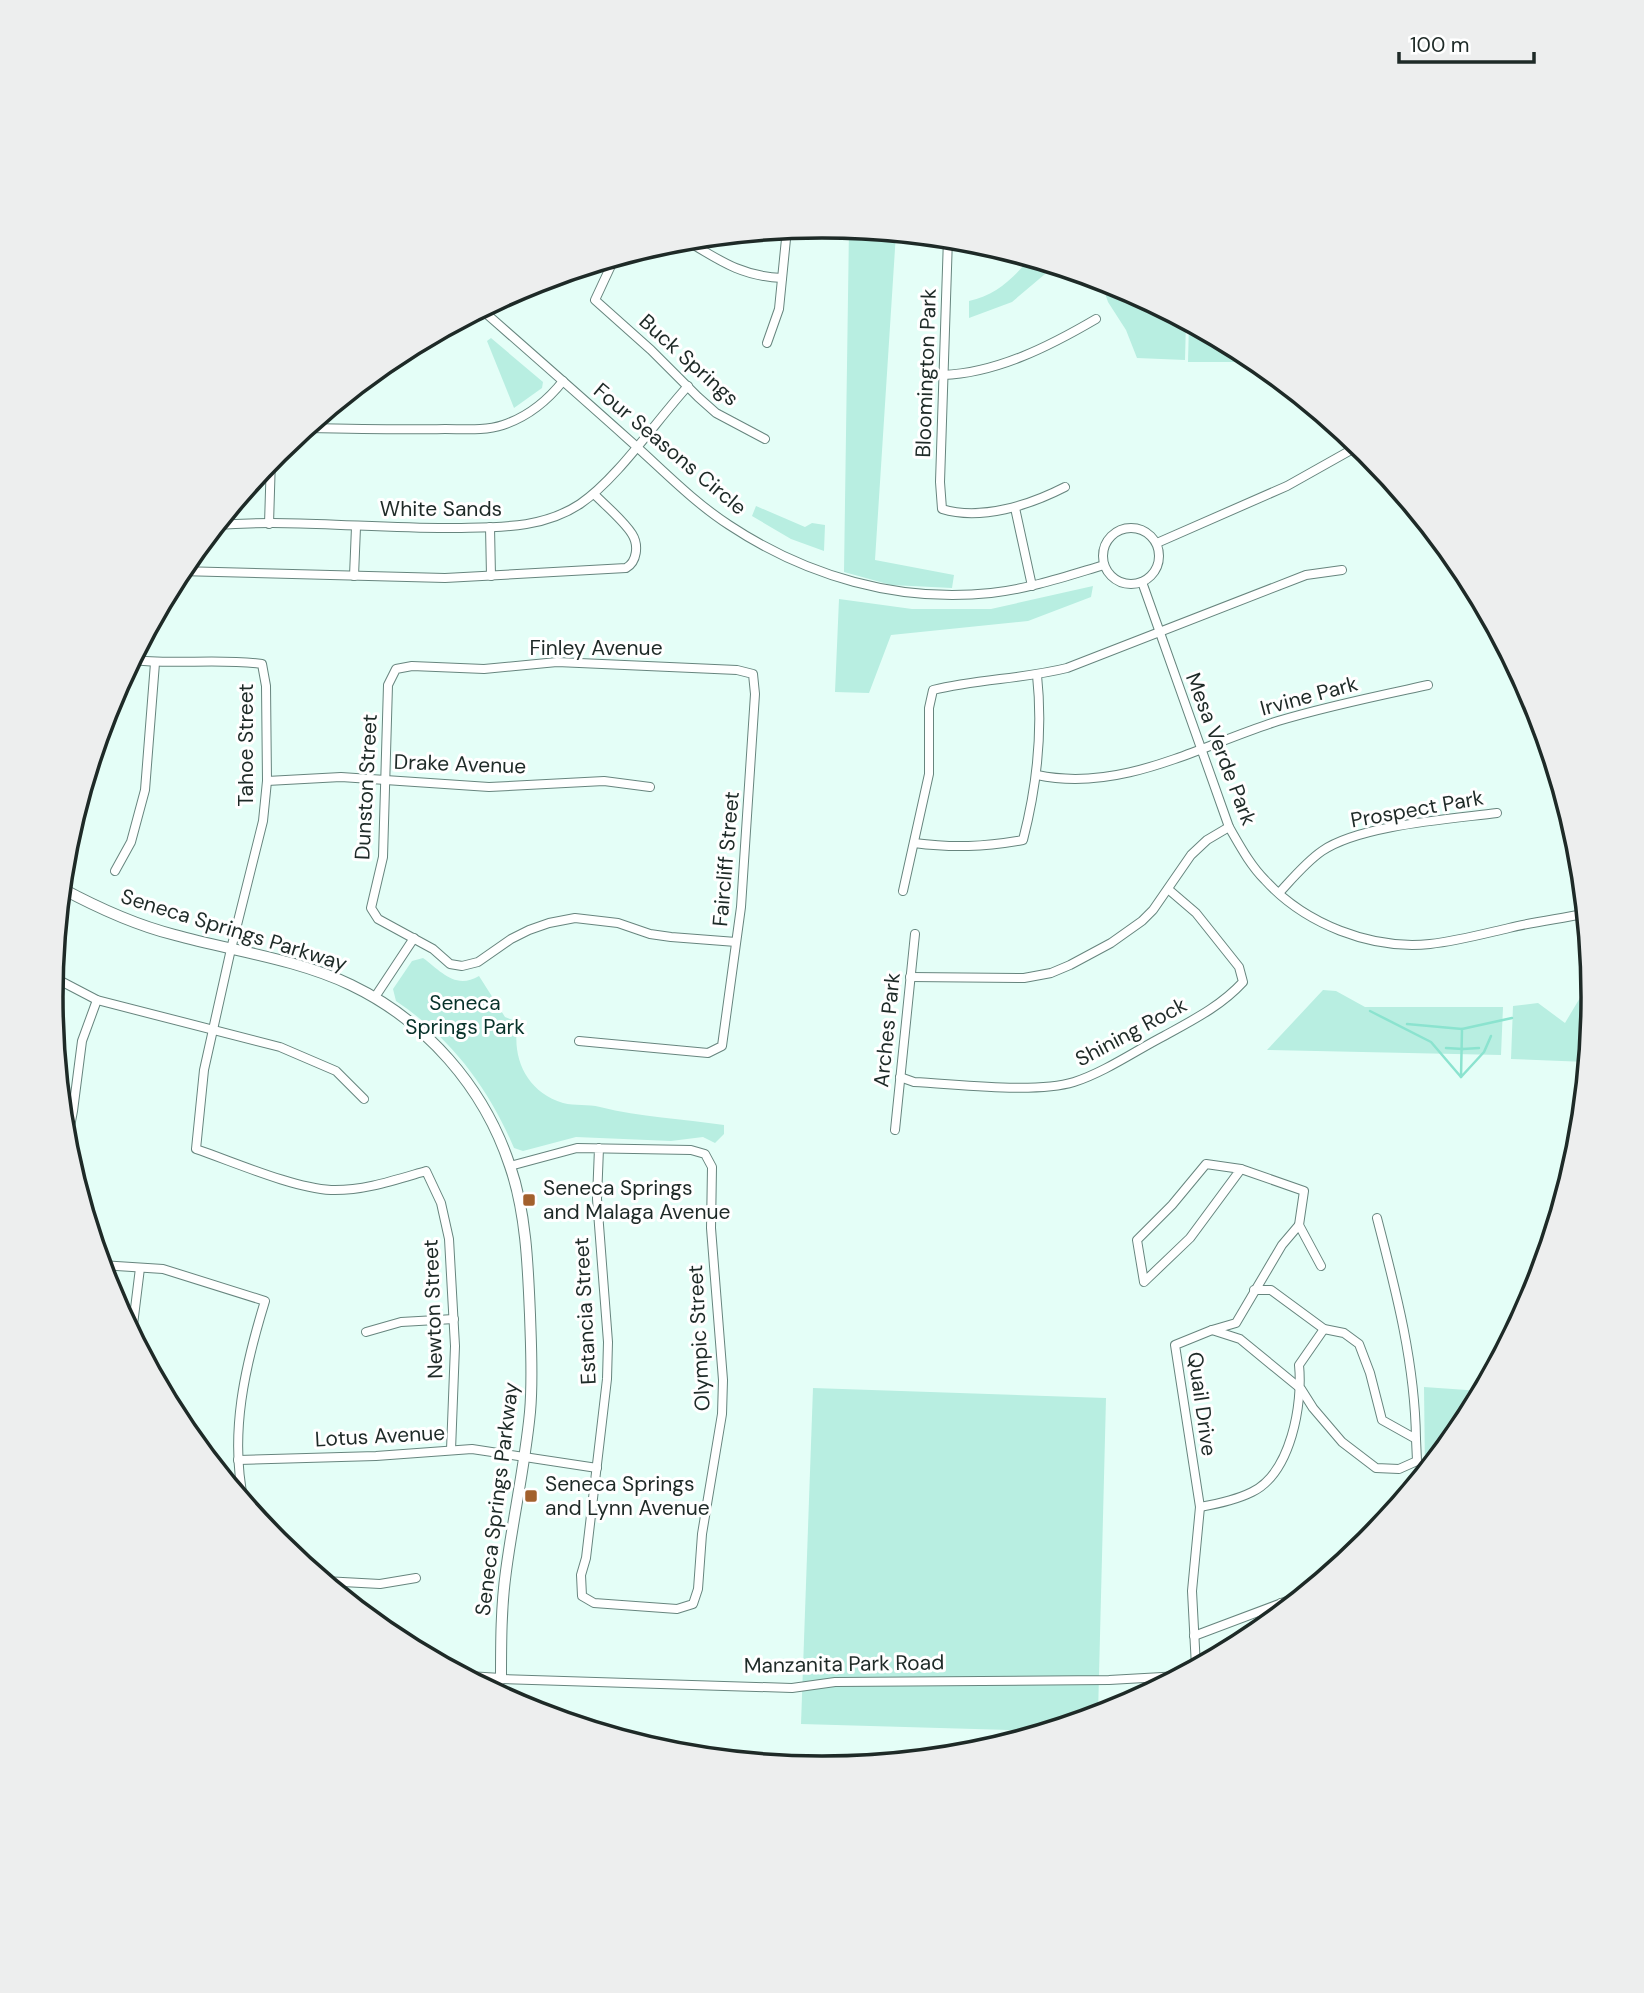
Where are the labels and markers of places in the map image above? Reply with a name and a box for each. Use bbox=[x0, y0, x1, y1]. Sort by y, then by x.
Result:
place label: Seneca Springs and Malaga Avenue bbox=[543, 1174, 731, 1226]
marker: Seneca Springs and Malaga Avenue bbox=[521, 1192, 537, 1208]
place label: Seneca Springs and Lynn Avenue bbox=[545, 1470, 710, 1522]
marker: Seneca Springs and Lynn Avenue bbox=[523, 1488, 539, 1504]

